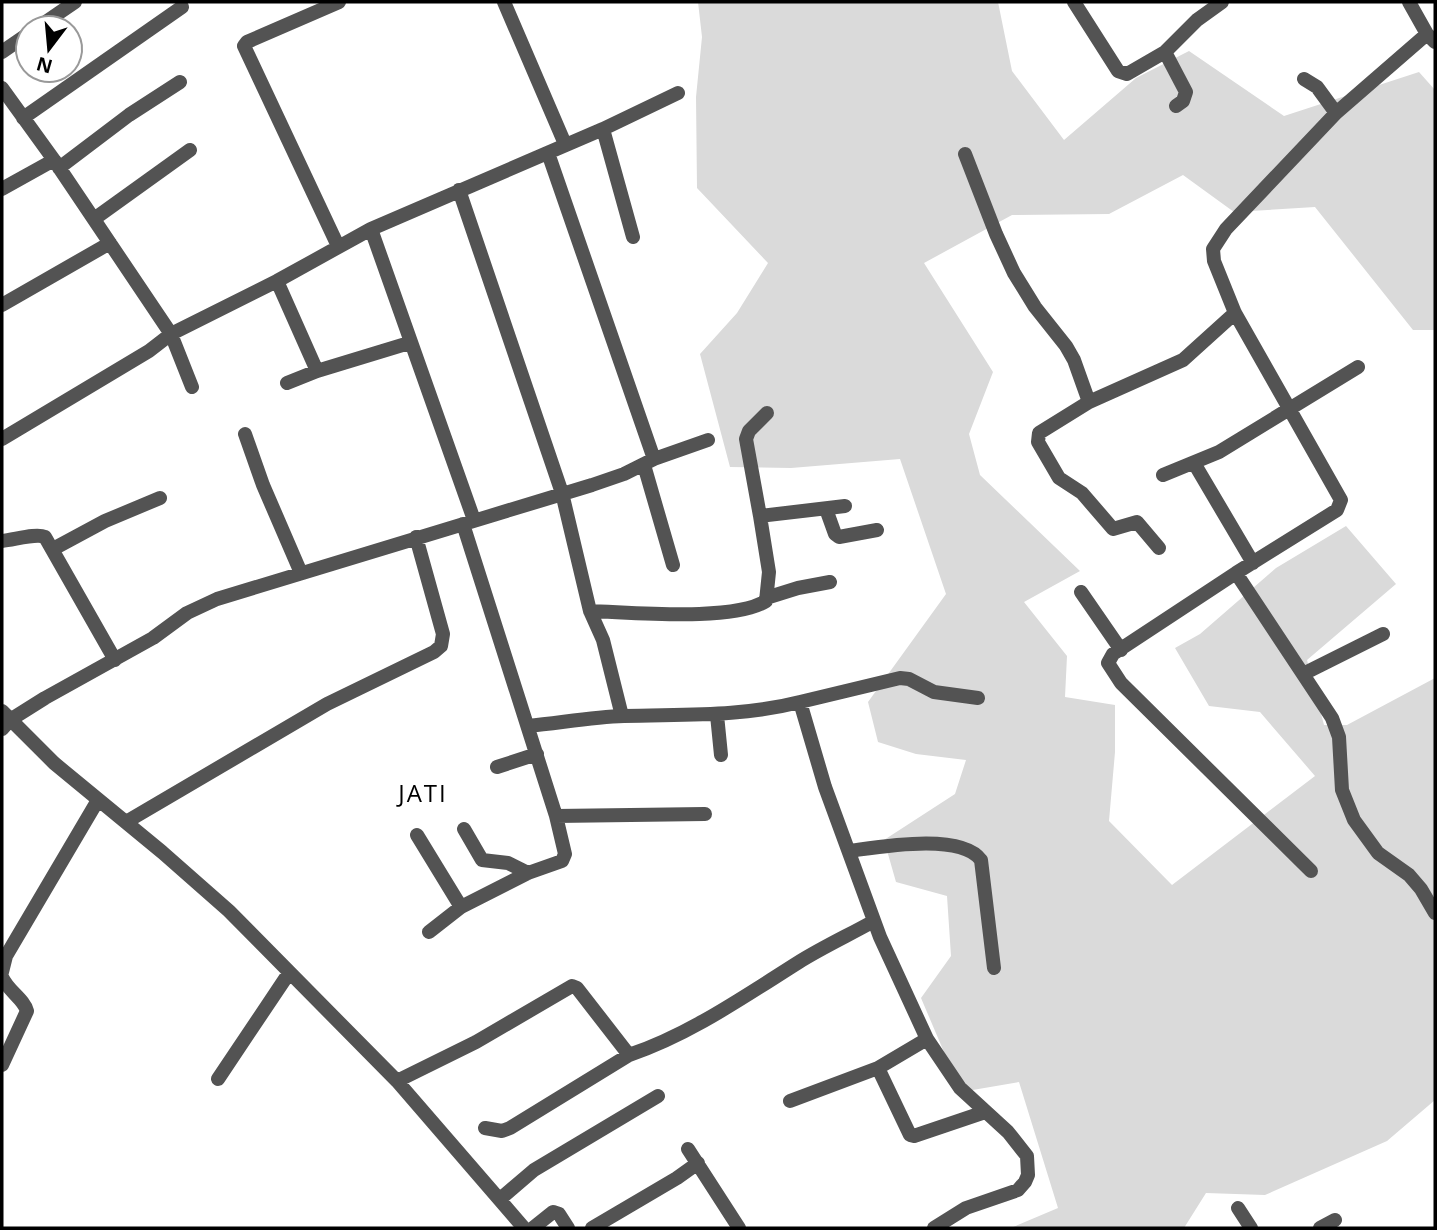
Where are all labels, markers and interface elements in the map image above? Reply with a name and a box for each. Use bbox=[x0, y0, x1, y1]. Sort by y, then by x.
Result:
north arrow bbox=[14, 14, 84, 84]
text: N bbox=[33, 51, 55, 80]
district label: JATI bbox=[396, 776, 448, 809]

